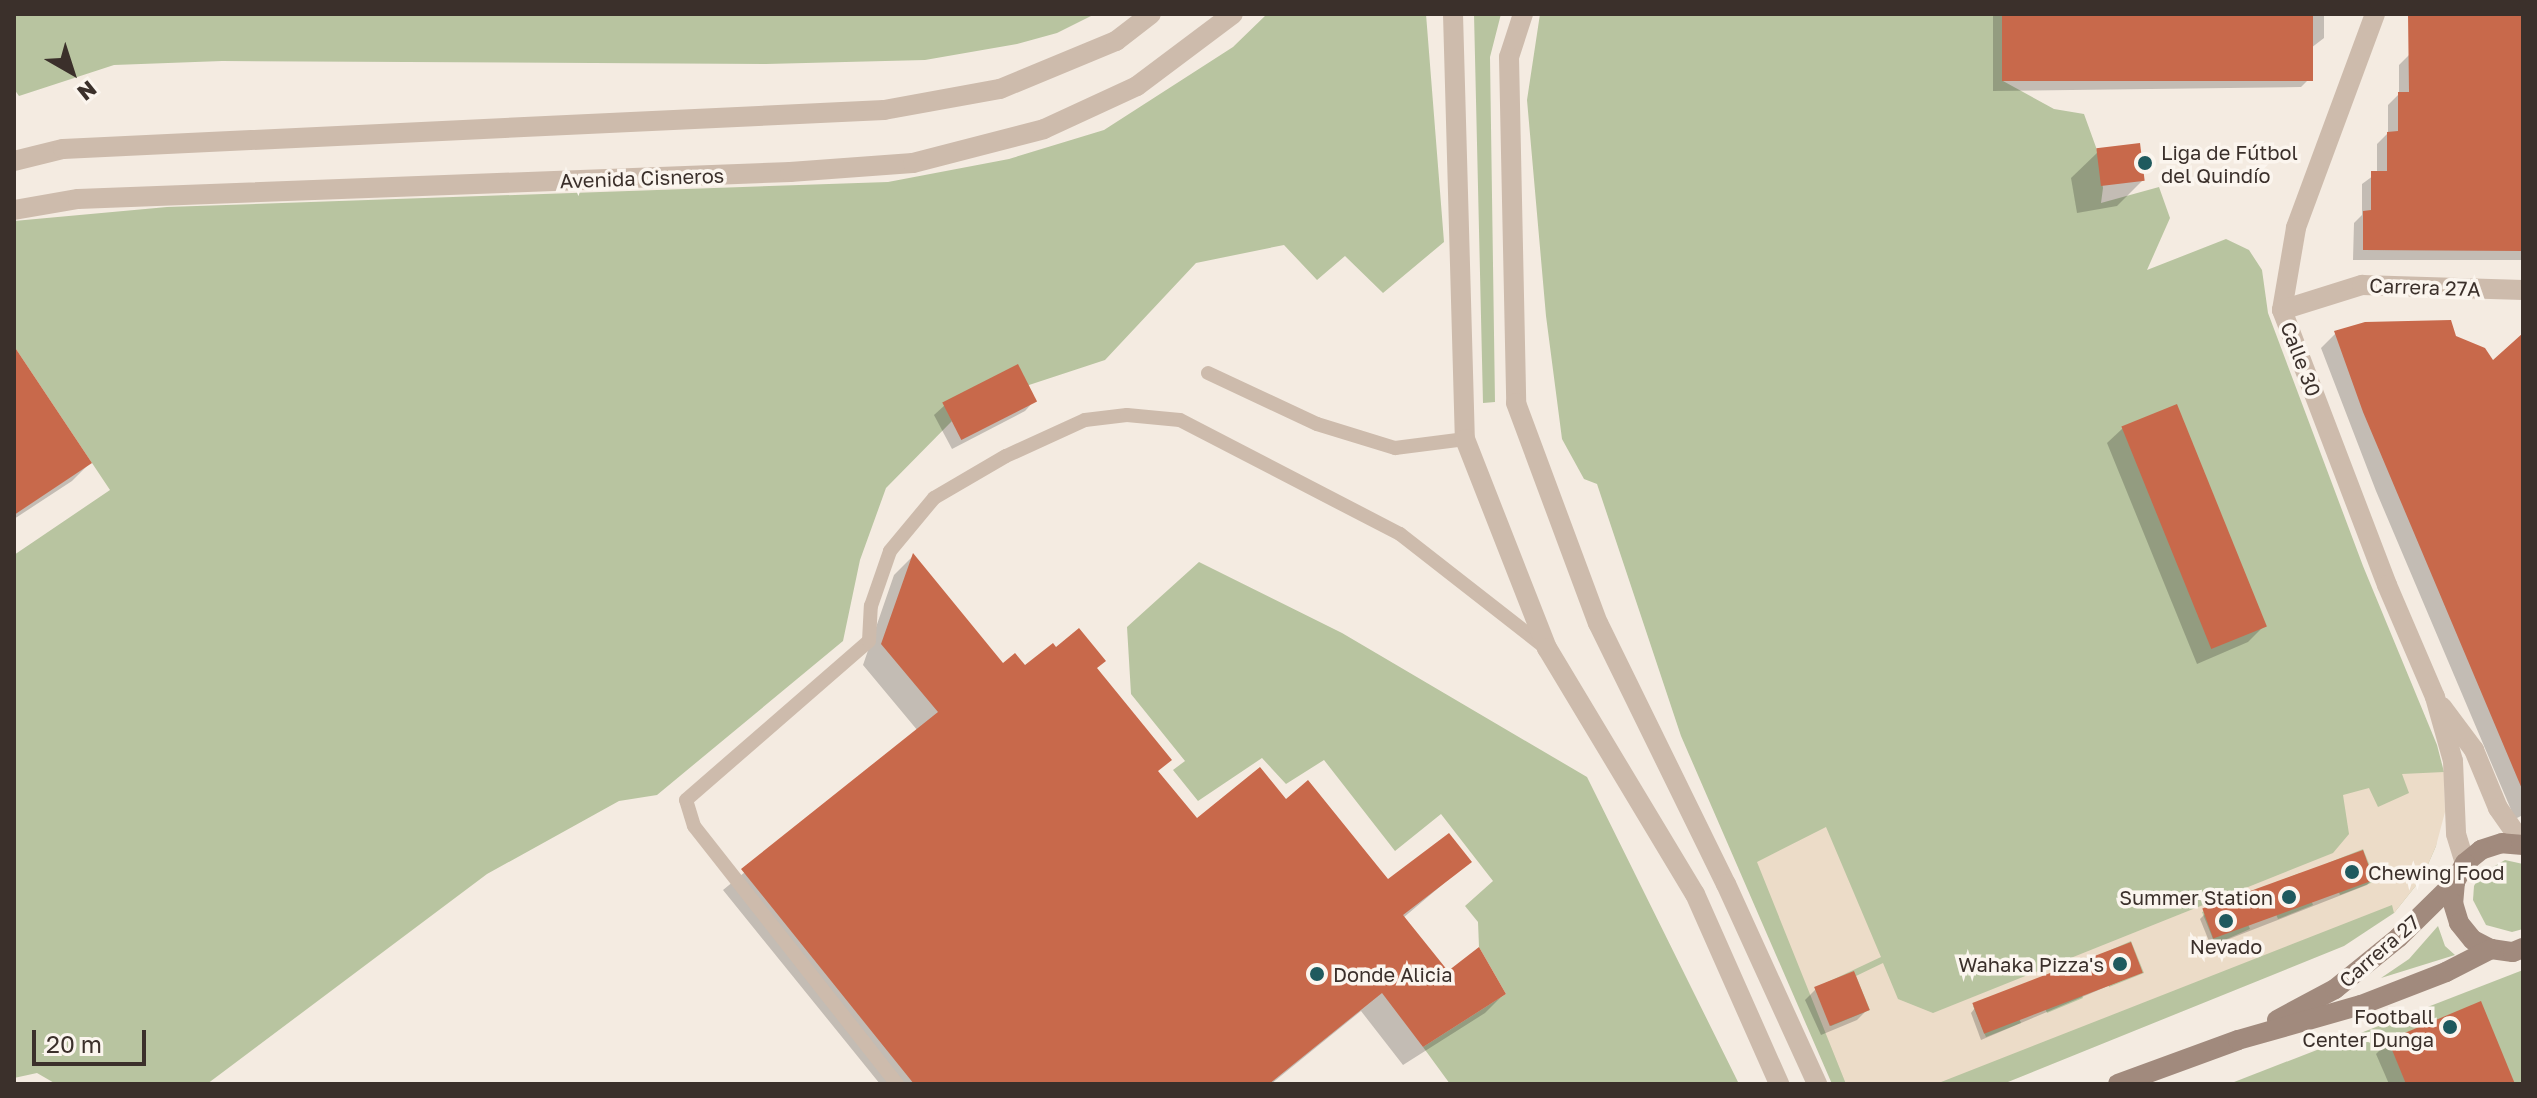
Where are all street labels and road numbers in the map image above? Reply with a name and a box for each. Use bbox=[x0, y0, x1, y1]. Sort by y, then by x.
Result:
street label: Avenida Cisneros bbox=[559, 163, 725, 193]
street label: Carrera 27A bbox=[2369, 273, 2481, 301]
street label: Calle 30 bbox=[2276, 318, 2326, 400]
street label: Carrera 27 bbox=[2334, 910, 2424, 992]

